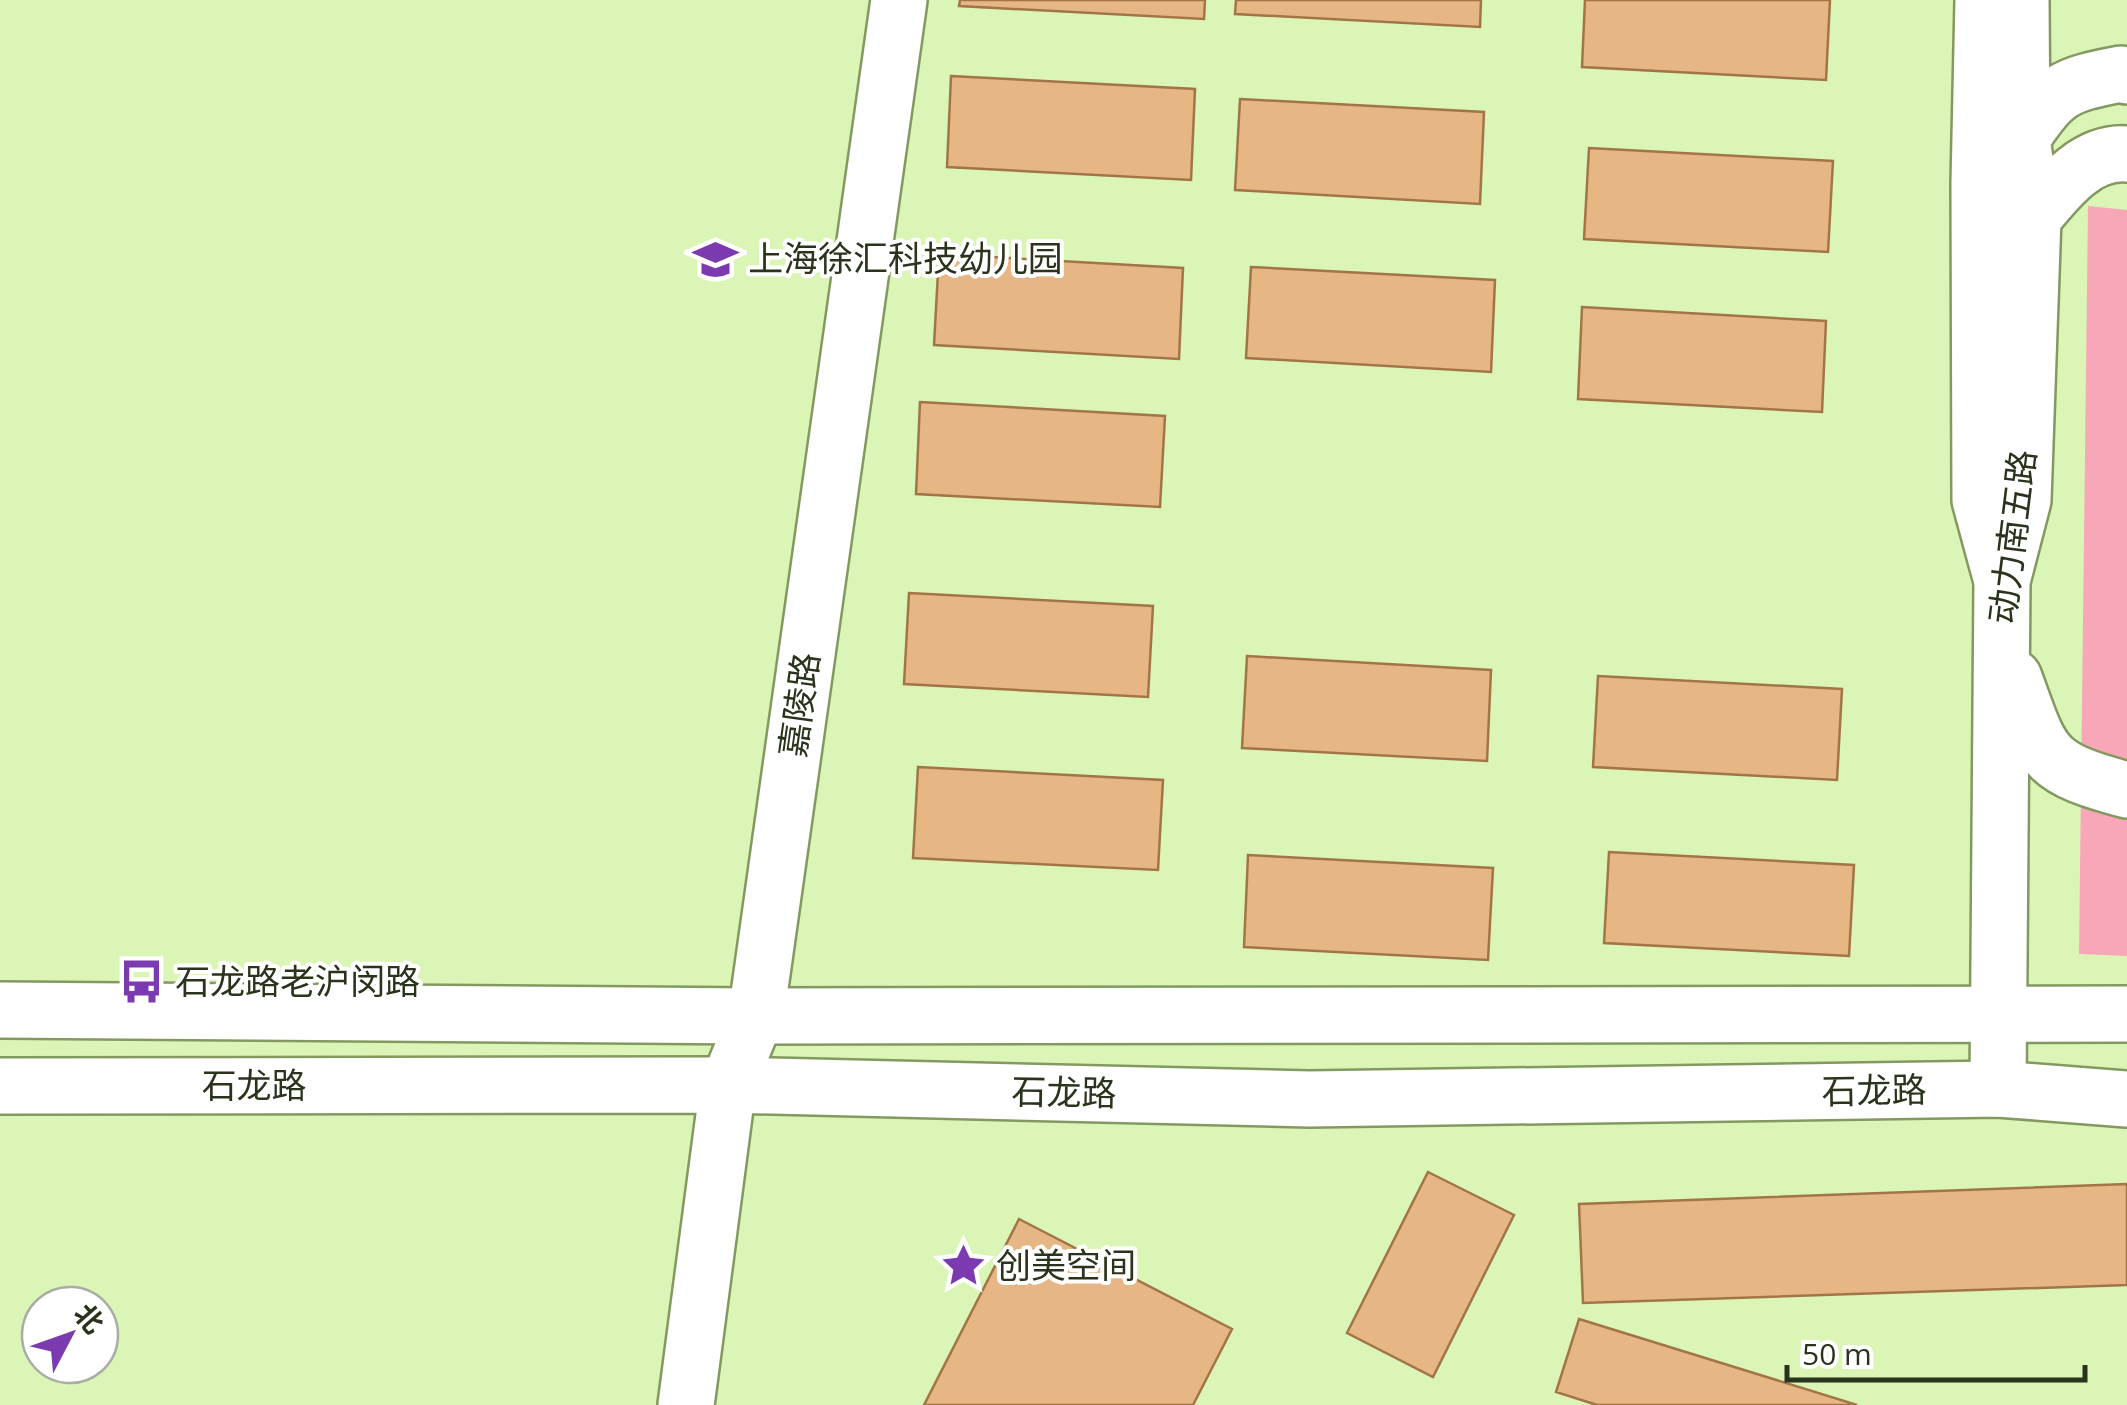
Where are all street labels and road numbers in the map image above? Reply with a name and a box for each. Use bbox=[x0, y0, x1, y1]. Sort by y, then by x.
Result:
street label: 动力南五路 bbox=[1978, 447, 2046, 627]
street label: 嘉陵路 bbox=[768, 650, 829, 760]
street label: 石龙路 bbox=[201, 1061, 307, 1108]
street label: 石龙路 bbox=[1821, 1065, 1927, 1114]
street label: 石龙路 bbox=[1011, 1067, 1117, 1116]

